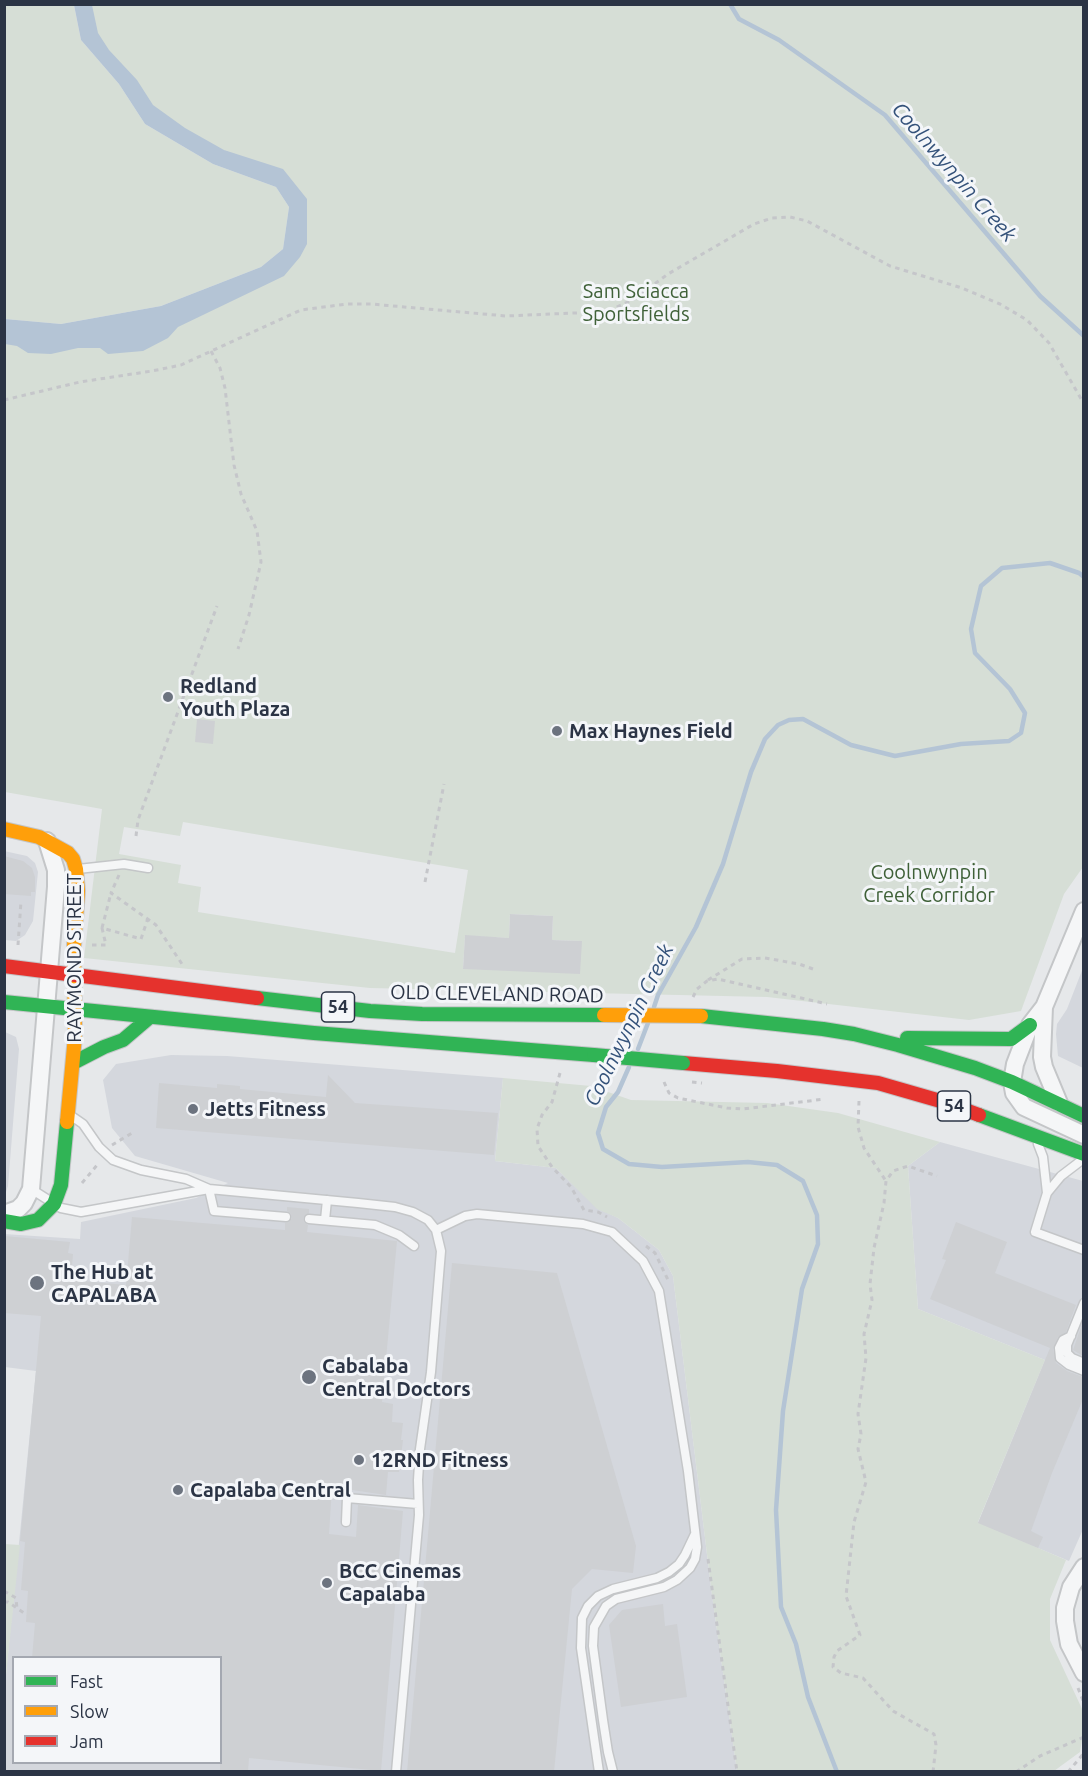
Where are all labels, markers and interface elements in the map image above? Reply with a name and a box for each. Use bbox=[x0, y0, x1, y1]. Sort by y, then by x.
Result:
water label: Coolnwynpin Creek bbox=[886, 97, 1022, 247]
park label: Sam Sciacca Sportsfields bbox=[582, 279, 690, 326]
place label: Redland Youth Plaza bbox=[180, 674, 290, 721]
marker: Redland Youth Plaza bbox=[161, 690, 175, 704]
place label: Max Haynes Field bbox=[569, 719, 733, 743]
marker: Max Haynes Field bbox=[550, 724, 564, 738]
park label: Coolnwynpin Creek Corridor bbox=[863, 860, 995, 907]
street label: RAYMOND STREET bbox=[62, 873, 86, 1043]
water label: Coolnwynpin Creek bbox=[579, 940, 679, 1110]
street label: OLD CLEVELAND ROAD bbox=[390, 980, 604, 1008]
road number: 54 bbox=[322, 992, 354, 1022]
road number: 54 bbox=[938, 1091, 970, 1121]
place label: Jetts Fitness bbox=[205, 1097, 326, 1121]
marker: Jetts Fitness bbox=[186, 1102, 200, 1116]
place label: The Hub at CAPALABA bbox=[51, 1260, 157, 1307]
marker: The Hub at CAPALABA bbox=[28, 1274, 46, 1292]
place label: Cabalaba Central Doctors bbox=[322, 1354, 471, 1401]
marker: Cabalaba Central Doctors bbox=[300, 1368, 318, 1386]
place label: 12RND Fitness bbox=[371, 1448, 508, 1472]
marker: 12RND Fitness bbox=[352, 1453, 366, 1467]
place label: Capalaba Central bbox=[190, 1478, 351, 1502]
marker: Capalaba Central bbox=[171, 1483, 185, 1497]
place label: BCC Cinemas Capalaba bbox=[339, 1559, 461, 1606]
marker: BCC Cinemas Capalaba bbox=[320, 1576, 334, 1590]
legend bbox=[12, 1656, 222, 1764]
text: Fast bbox=[70, 1671, 103, 1691]
text: Slow bbox=[70, 1701, 109, 1721]
text: Jam bbox=[70, 1731, 104, 1751]

